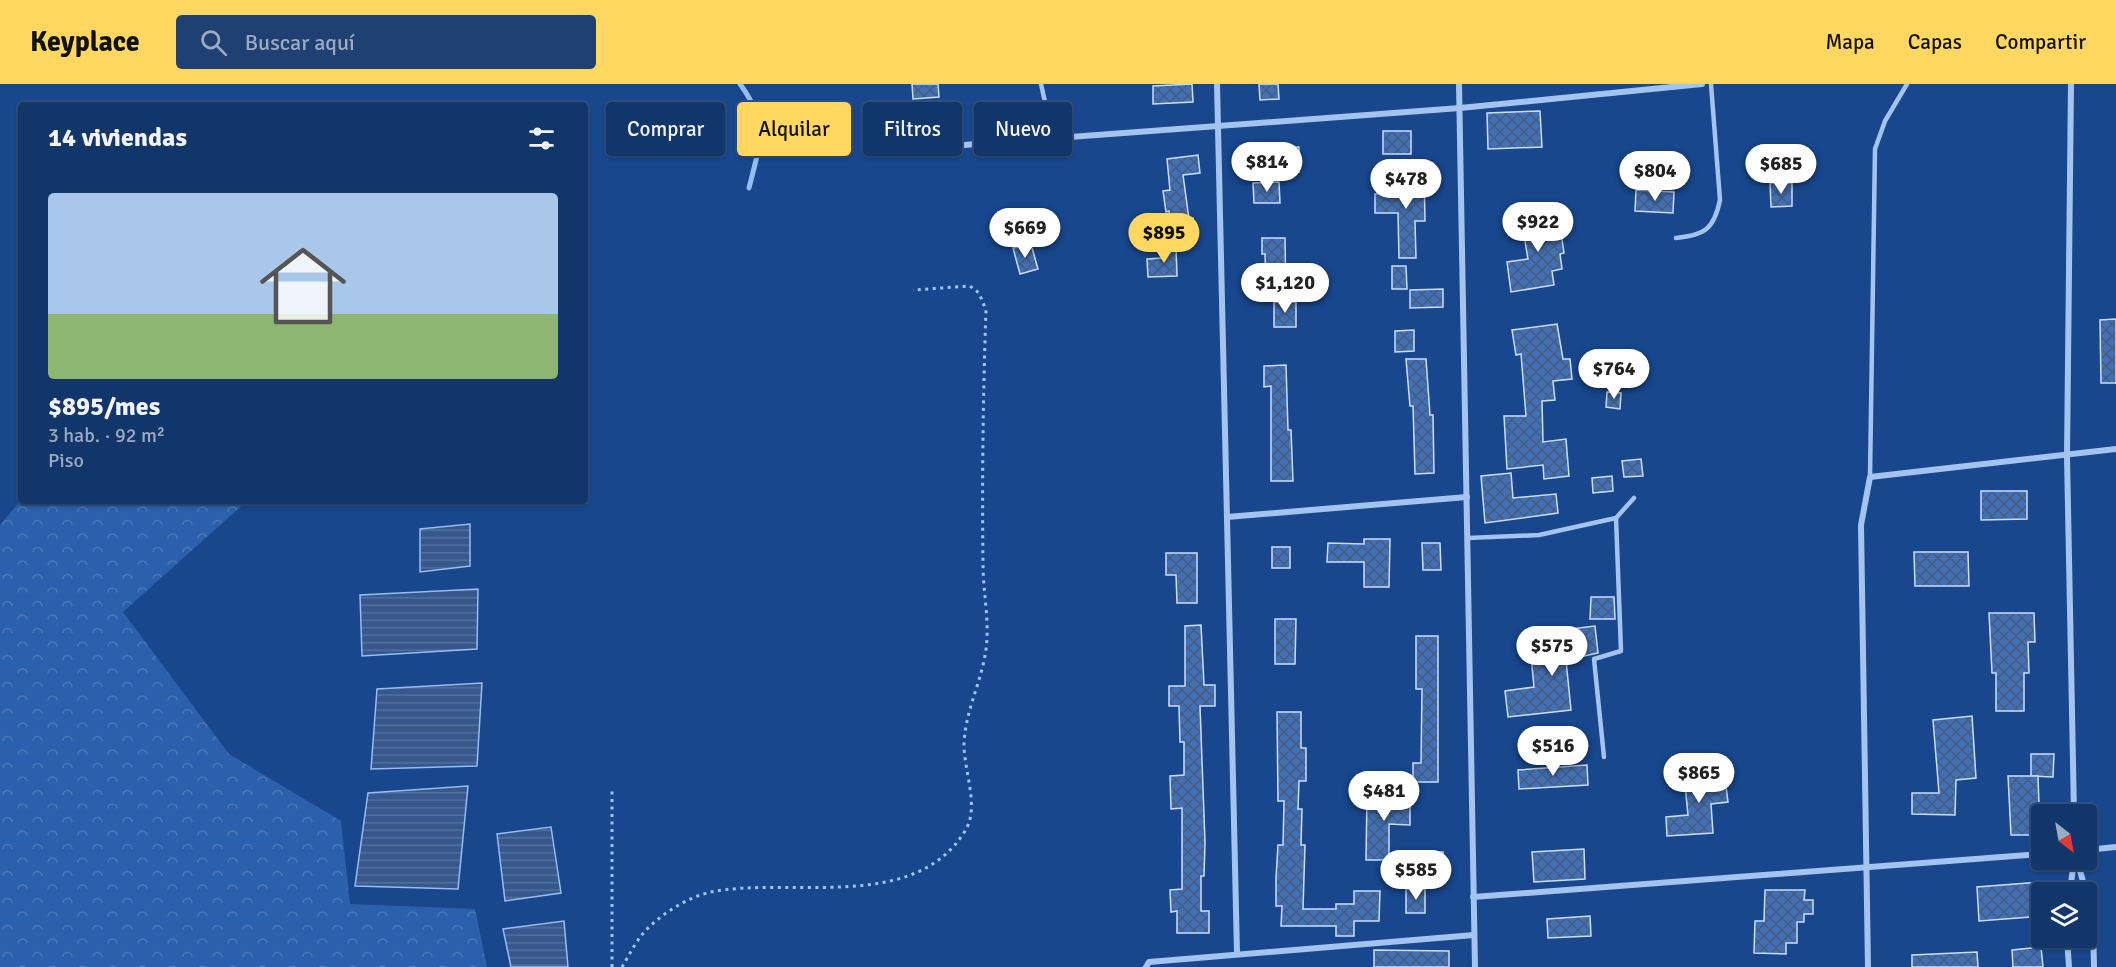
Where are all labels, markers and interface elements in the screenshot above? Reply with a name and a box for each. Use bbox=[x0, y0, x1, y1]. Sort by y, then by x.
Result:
search box bbox=[176, 15, 596, 69]
text: Keyplace bbox=[30, 25, 140, 59]
icon: search bbox=[197, 26, 230, 59]
text: Buscar aquí bbox=[245, 29, 355, 56]
text: Mapa bbox=[1825, 29, 1875, 55]
text: Capas bbox=[1908, 29, 1962, 55]
text: Compartir bbox=[1995, 29, 2086, 55]
chip: Comprar bbox=[606, 102, 725, 156]
chip: Alquilar bbox=[737, 102, 851, 156]
chip: Filtros bbox=[863, 102, 962, 156]
chip: Nuevo bbox=[974, 102, 1072, 156]
text: 14 viviendas bbox=[48, 122, 187, 154]
icon: filters bbox=[525, 122, 558, 155]
pin: $814 bbox=[1231, 142, 1303, 193]
pin: $685 bbox=[1745, 144, 1817, 195]
text: $814 bbox=[1245, 149, 1289, 174]
pin: $804 bbox=[1619, 151, 1691, 202]
text: $685 bbox=[1759, 151, 1803, 176]
text: $804 bbox=[1633, 158, 1677, 183]
pin: $478 bbox=[1370, 159, 1442, 210]
text: $478 bbox=[1384, 166, 1428, 191]
pin: $922 bbox=[1502, 202, 1574, 253]
pin: $669 bbox=[989, 208, 1061, 259]
text: $922 bbox=[1516, 209, 1560, 234]
pin: $895 bbox=[1128, 213, 1200, 264]
text: $669 bbox=[1003, 215, 1047, 240]
text: $895 bbox=[1142, 220, 1186, 245]
icon: home bbox=[249, 232, 357, 340]
pin: $1,120 bbox=[1236, 263, 1334, 314]
text: $1,120 bbox=[1255, 270, 1315, 295]
pin: $764 bbox=[1578, 349, 1650, 400]
text: $764 bbox=[1592, 356, 1636, 381]
text: $895/mes bbox=[48, 391, 160, 423]
text: 3 hab. · 92 m² bbox=[48, 423, 165, 448]
text: Piso bbox=[48, 448, 84, 473]
pin: $575 bbox=[1516, 626, 1588, 677]
text: $575 bbox=[1530, 633, 1574, 658]
pin: $516 bbox=[1517, 726, 1589, 777]
text: $516 bbox=[1531, 733, 1575, 758]
pin: $865 bbox=[1663, 753, 1735, 804]
text: $865 bbox=[1677, 760, 1721, 785]
pin: $481 bbox=[1348, 771, 1420, 822]
text: $481 bbox=[1362, 778, 1406, 803]
north arrow bbox=[2031, 804, 2097, 870]
map controls bbox=[2031, 804, 2097, 948]
pin: $585 bbox=[1380, 850, 1452, 901]
text: $585 bbox=[1394, 857, 1438, 882]
button: layers bbox=[2031, 882, 2097, 948]

